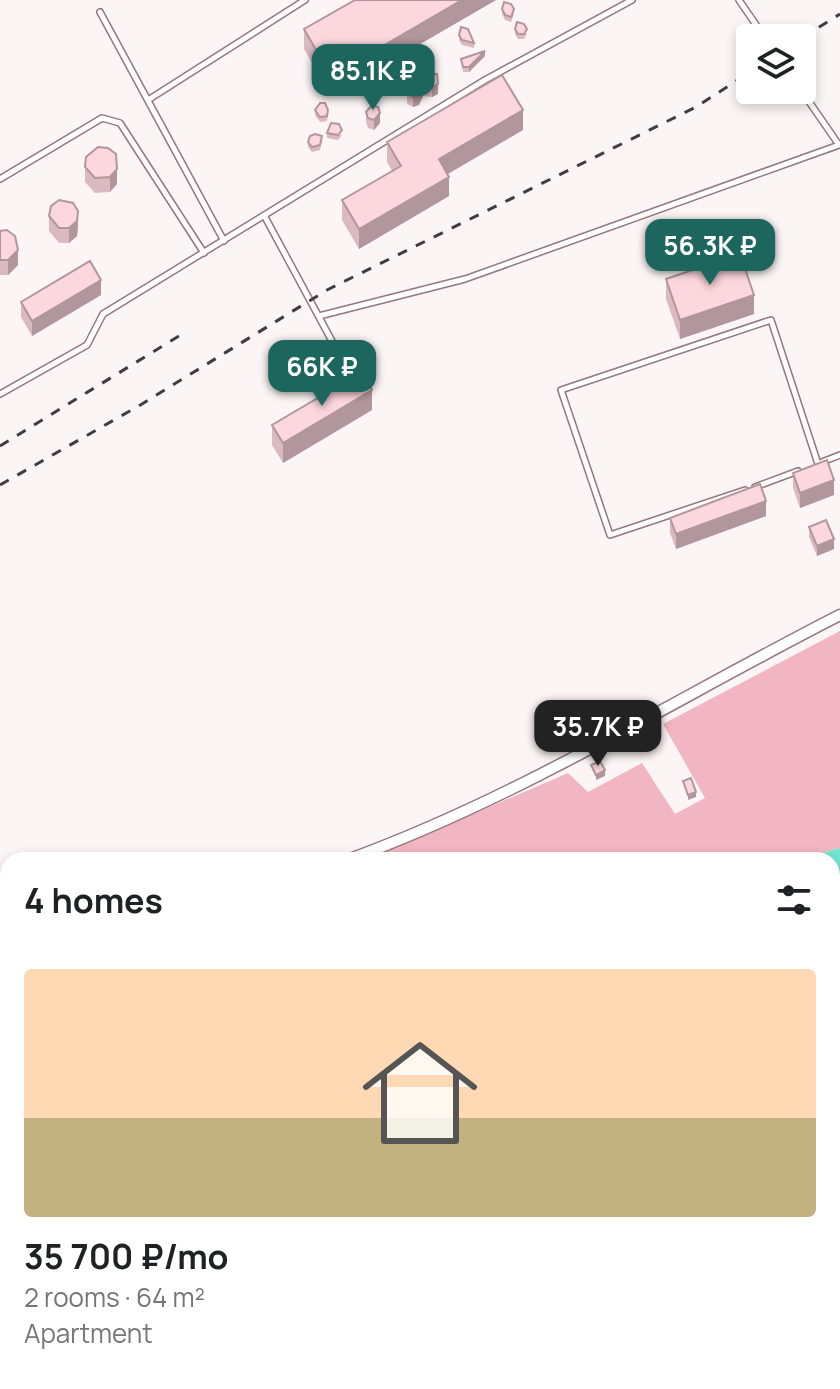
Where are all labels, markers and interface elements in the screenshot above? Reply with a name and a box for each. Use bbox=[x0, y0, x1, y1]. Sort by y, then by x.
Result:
map controls bbox=[736, 24, 816, 104]
button: layers bbox=[736, 24, 816, 104]
pin: 85.1K ₽ bbox=[299, 44, 447, 112]
text: 85.1K ₽ bbox=[330, 52, 416, 88]
pin: 56.3K ₽ bbox=[636, 219, 784, 287]
text: 56.3K ₽ bbox=[663, 227, 757, 263]
pin: 66K ₽ bbox=[266, 340, 378, 408]
text: 66K ₽ bbox=[286, 348, 358, 384]
pin: 35.7K ₽ bbox=[524, 700, 672, 768]
text: 35.7K ₽ bbox=[552, 708, 644, 744]
text: 4 homes bbox=[24, 877, 163, 923]
icon: filters bbox=[772, 878, 816, 922]
icon: home bbox=[348, 1021, 492, 1165]
text: 35 700 ₽/mo bbox=[24, 1233, 228, 1279]
text: 2 rooms · 64 m² bbox=[24, 1279, 205, 1315]
text: Apartment bbox=[24, 1315, 153, 1351]

